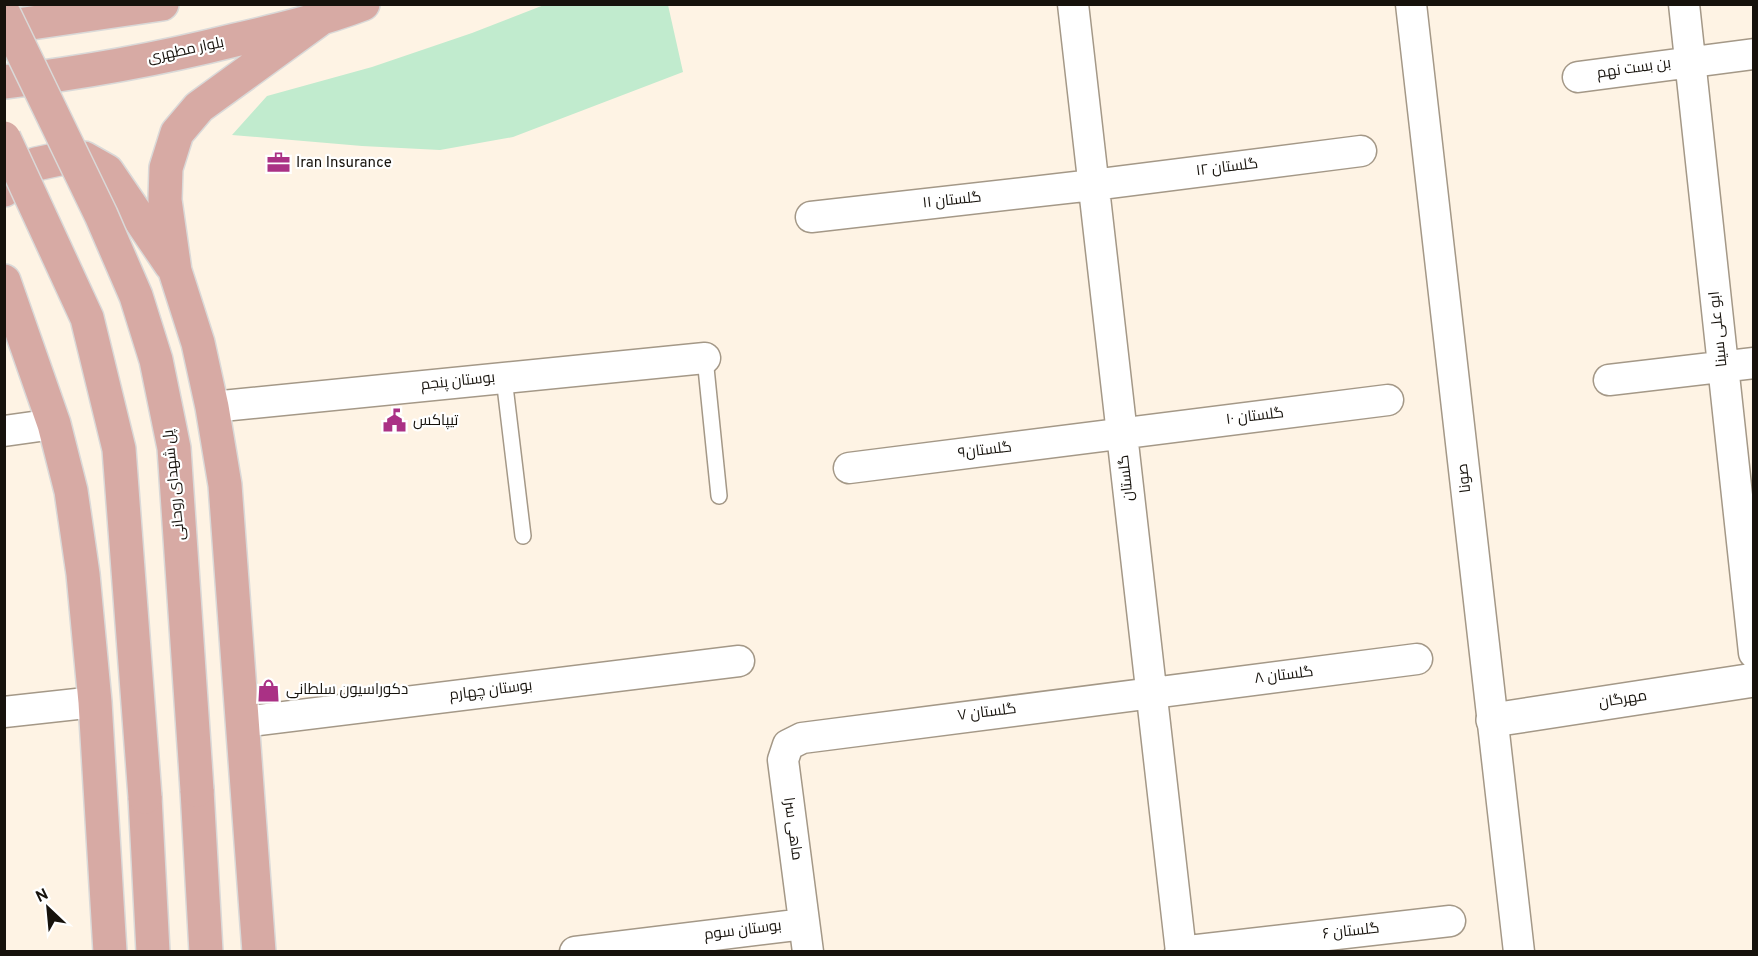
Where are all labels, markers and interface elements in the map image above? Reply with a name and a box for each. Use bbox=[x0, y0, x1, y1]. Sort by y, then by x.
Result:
street label: بلوار مطهری bbox=[146, 34, 226, 68]
street label: بن بست نهم bbox=[1596, 54, 1672, 84]
office icon: Iran Insurance bbox=[265, 150, 291, 176]
place label: Iran Insurance bbox=[296, 154, 392, 173]
street label: گلستان ۱۲ bbox=[1195, 155, 1259, 181]
street label: گلستان ۱۱ bbox=[922, 188, 982, 214]
street label: ابو علی سینا bbox=[1706, 290, 1732, 368]
street label: بوستان پنجم bbox=[420, 369, 496, 395]
street label: گلستان ۱۰ bbox=[1225, 404, 1285, 430]
public building icon: تیپاکس bbox=[382, 408, 408, 434]
place label: تیپاکس bbox=[413, 412, 458, 431]
street label: پل شهدای روحانی bbox=[160, 429, 190, 541]
street label: گلستان۹ bbox=[957, 438, 1013, 464]
street label: گلستان bbox=[1115, 454, 1139, 502]
street label: صونا bbox=[1454, 462, 1476, 494]
street label: گلستان ۸ bbox=[1253, 663, 1315, 689]
street label: بوستان چهارم bbox=[448, 676, 534, 706]
shop icon: دکوراسیون سلطانی bbox=[255, 677, 281, 703]
place label: دکوراسیون سلطانی bbox=[286, 681, 408, 700]
street label: مهرگان bbox=[1598, 687, 1648, 713]
street label: گلستان ۷ bbox=[956, 700, 1018, 726]
street label: ماهی سرا bbox=[778, 796, 806, 862]
north arrow bbox=[18, 878, 78, 938]
text: N bbox=[33, 885, 52, 908]
street label: بوستان سوم bbox=[703, 917, 783, 945]
street label: گلستان ۶ bbox=[1322, 920, 1380, 944]

